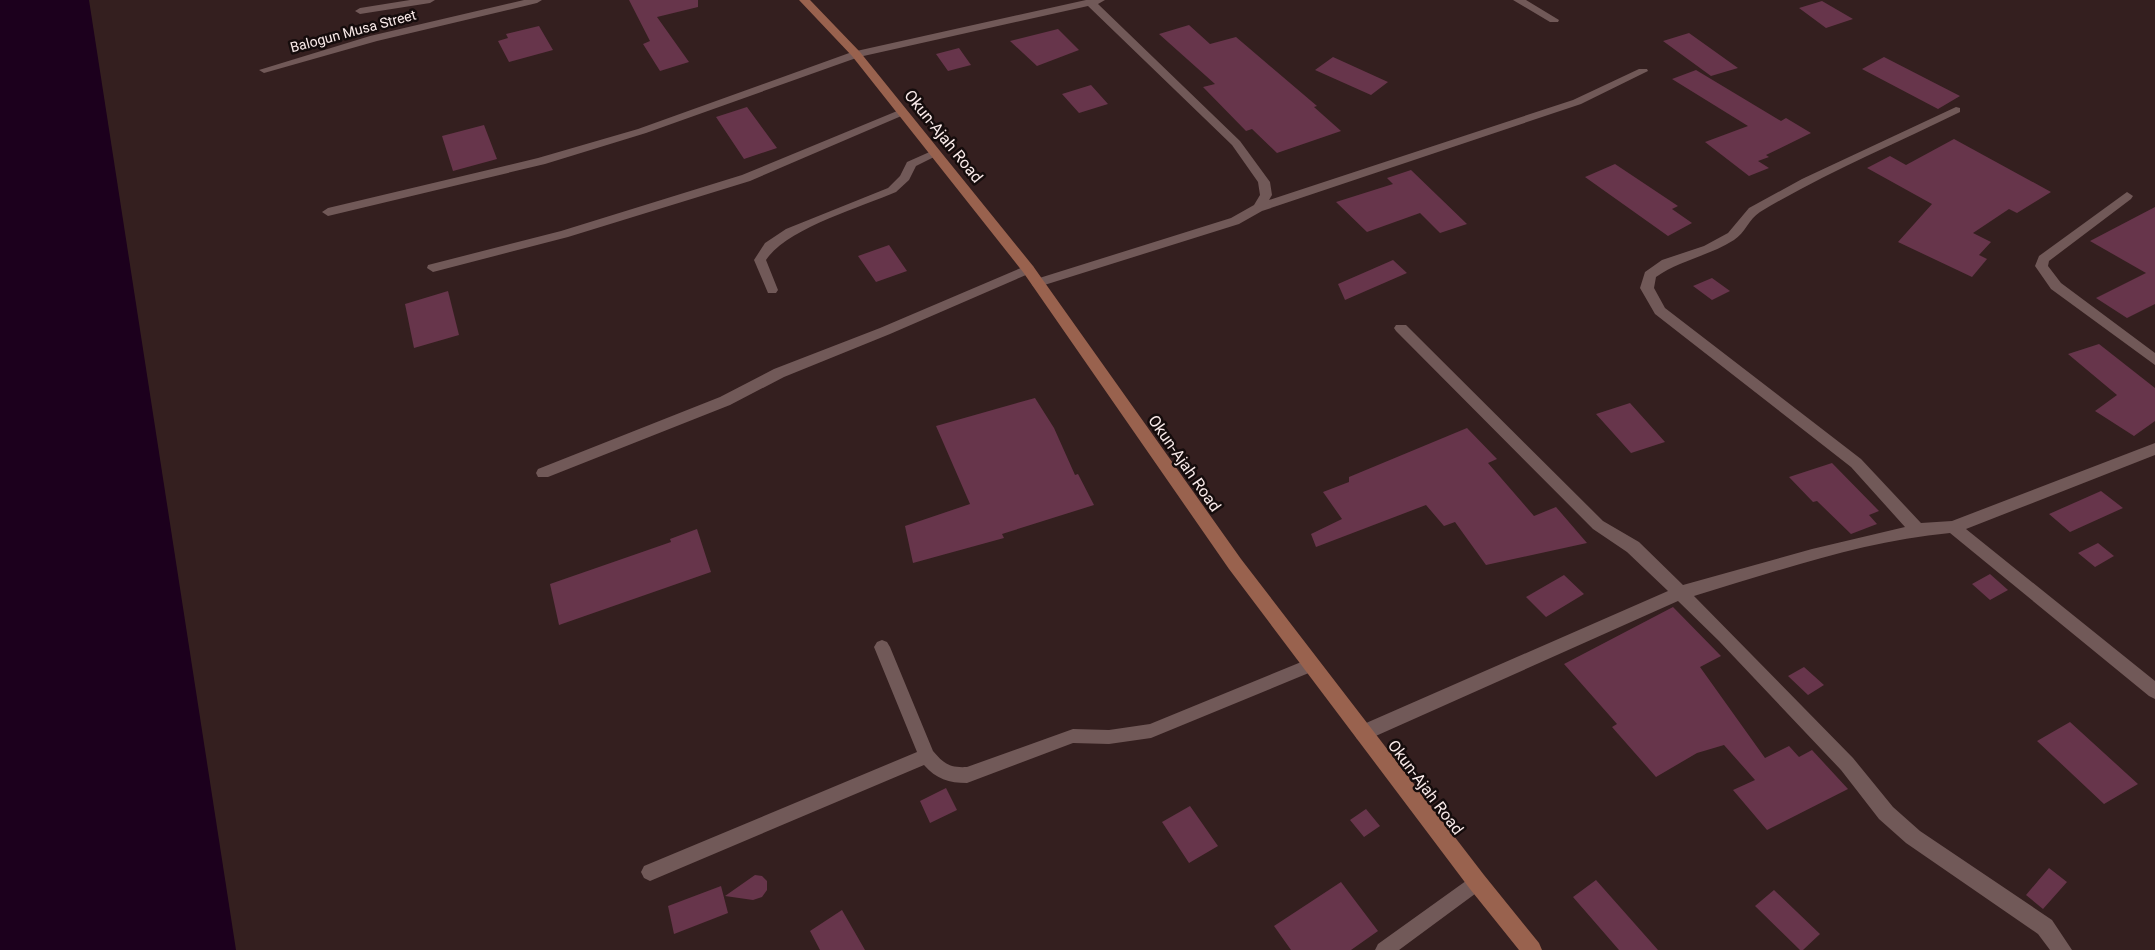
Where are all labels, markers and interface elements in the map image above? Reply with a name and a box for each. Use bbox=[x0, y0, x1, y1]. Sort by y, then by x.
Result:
street label: Balogun Musa Street bbox=[288, 6, 418, 56]
street label: Okun-Ajah Road bbox=[900, 86, 987, 186]
street label: Okun-Ajah Road bbox=[1144, 411, 1225, 515]
street label: Okun-Ajah Road bbox=[1384, 736, 1467, 838]

